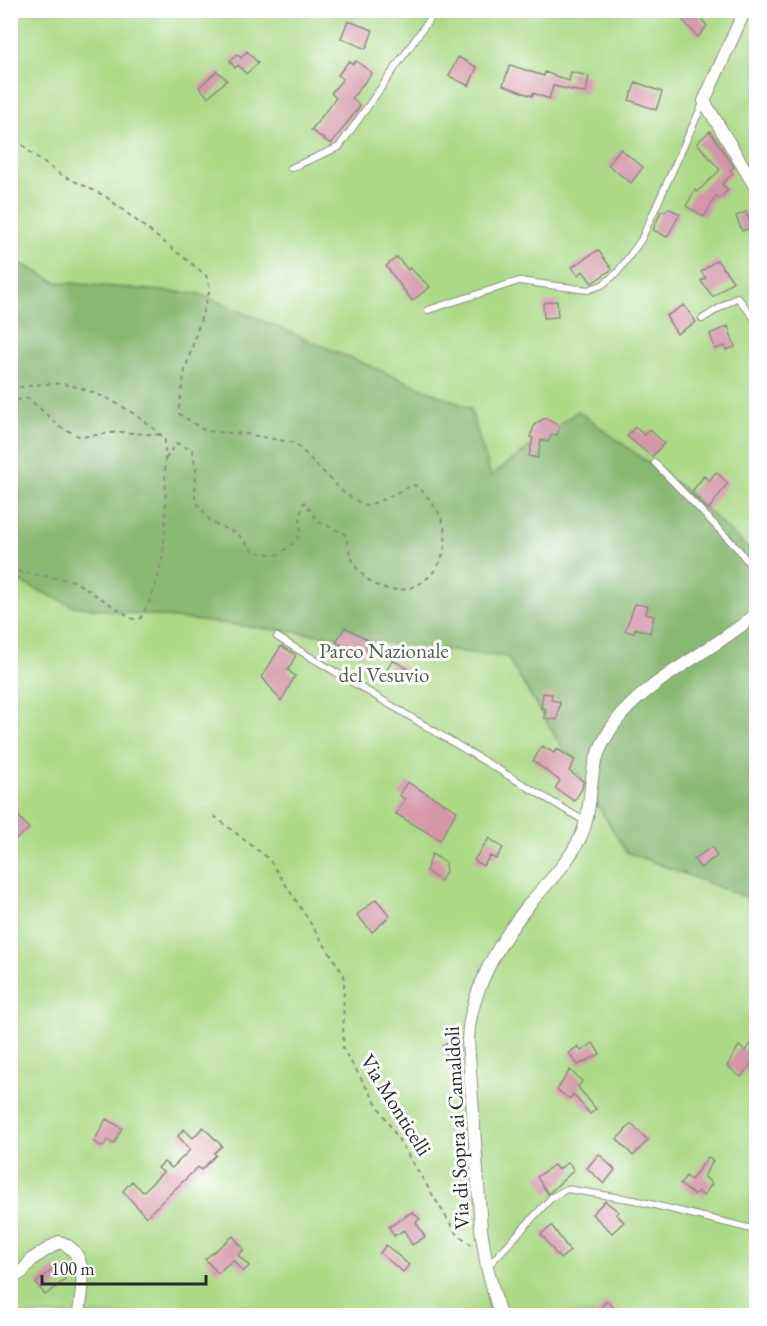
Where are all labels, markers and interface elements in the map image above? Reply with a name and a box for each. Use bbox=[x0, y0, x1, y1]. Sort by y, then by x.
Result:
park label: Parco Nazionale del Vesuvio bbox=[319, 637, 449, 688]
street label: Via di Sopra ai Camaldoli bbox=[438, 1026, 475, 1230]
street label: Via Monticelli bbox=[355, 1049, 438, 1161]
scale bar bbox=[42, 1248, 206, 1286]
text: 100 m bbox=[51, 1257, 95, 1280]

